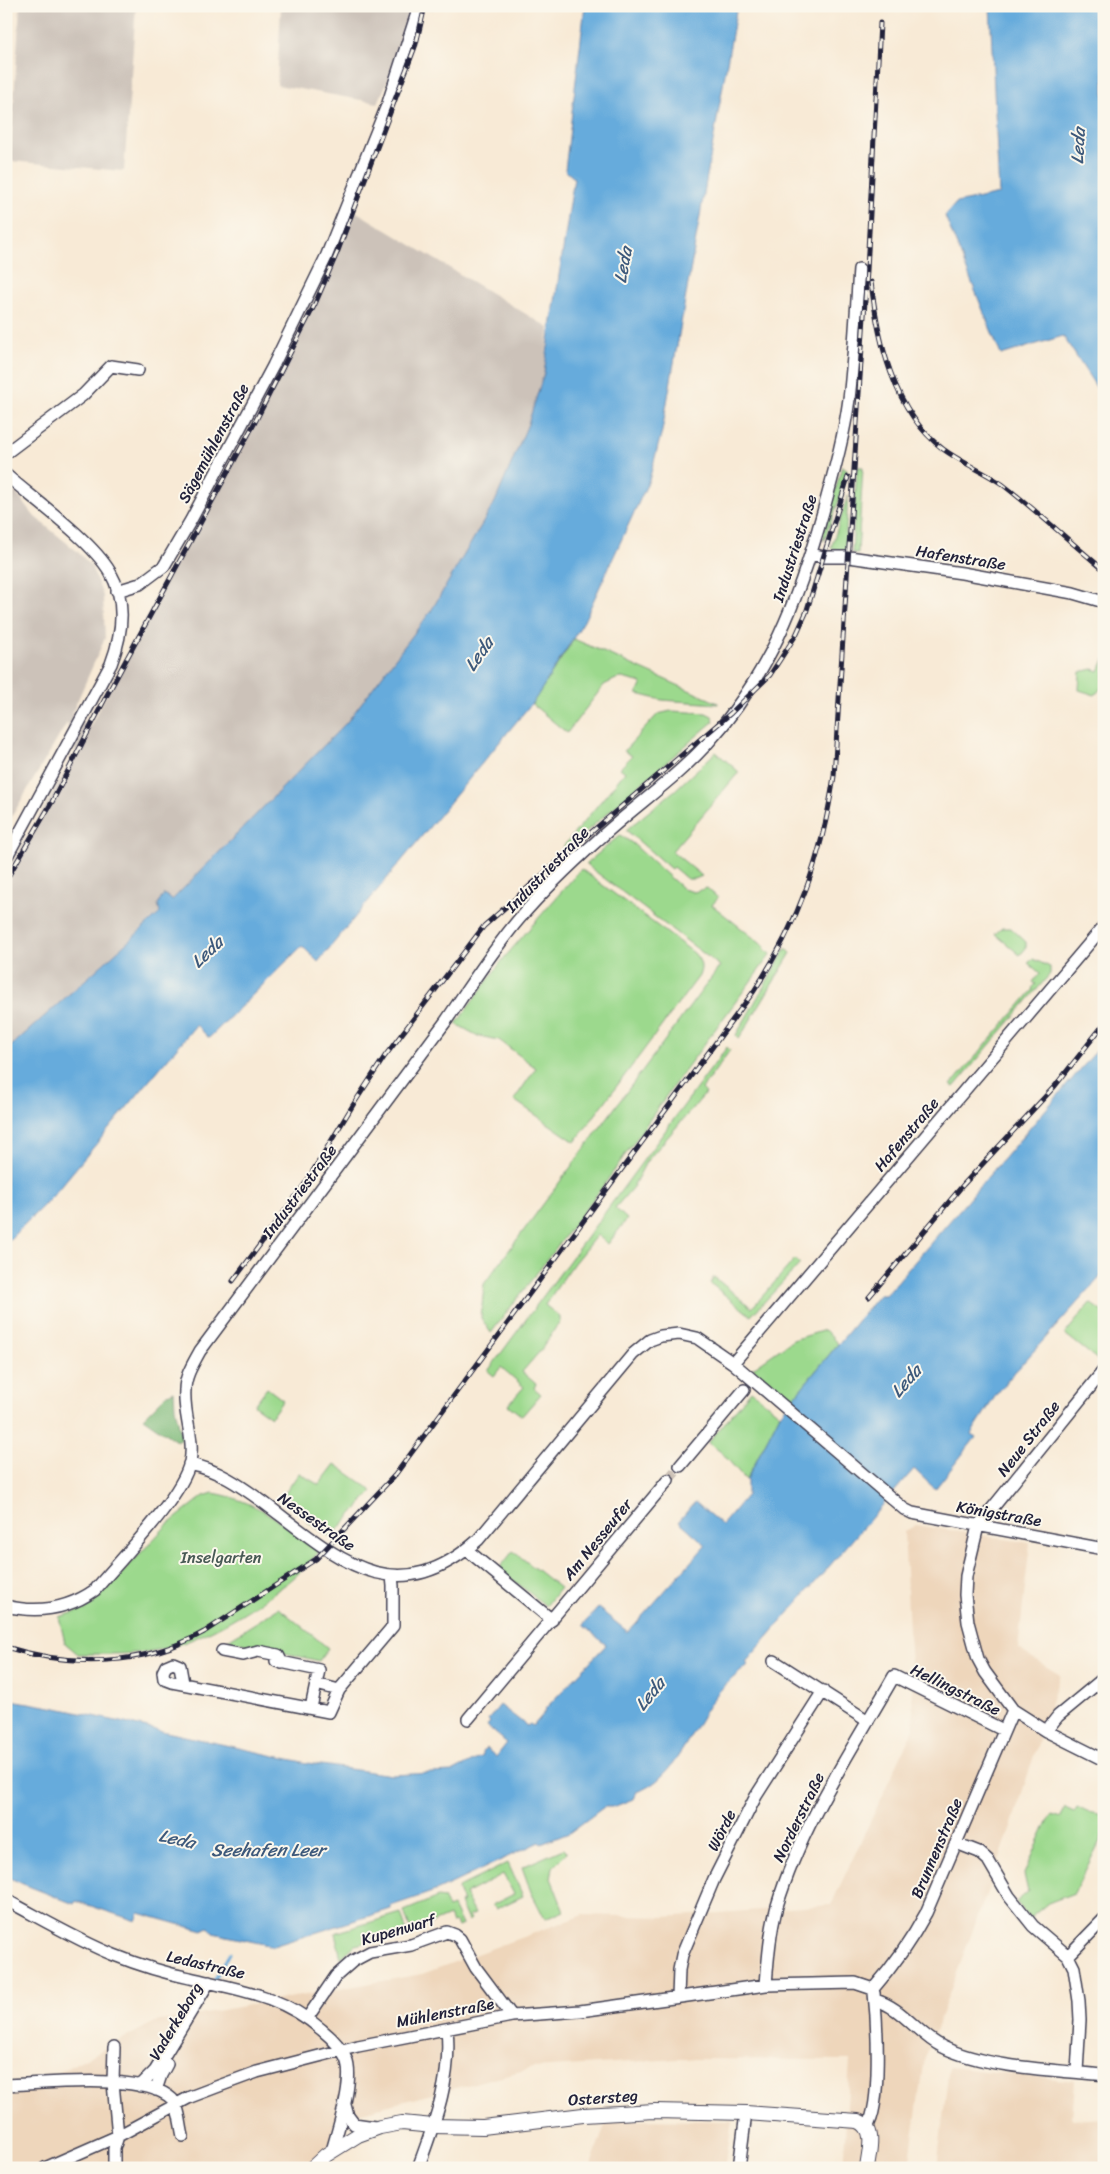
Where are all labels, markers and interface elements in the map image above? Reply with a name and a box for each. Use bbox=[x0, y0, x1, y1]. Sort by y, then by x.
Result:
water label: Leda bbox=[1061, 125, 1095, 165]
water label: Leda bbox=[604, 243, 642, 286]
street label: Sägemühlenstraße bbox=[170, 378, 257, 509]
street label: Industriestraße bbox=[763, 491, 826, 607]
street label: Hafenstraße bbox=[914, 536, 1008, 579]
water label: Leda bbox=[456, 628, 504, 678]
street label: Industriestraße bbox=[497, 819, 597, 920]
water label: Leda bbox=[183, 927, 233, 976]
street label: Hafenstraße bbox=[866, 1090, 947, 1178]
street label: Industriestraße bbox=[254, 1138, 345, 1245]
water label: Leda bbox=[882, 1355, 931, 1405]
street label: Neue Straße bbox=[989, 1394, 1068, 1483]
street label: Nessestraße bbox=[272, 1484, 362, 1559]
street label: Am Nesseufer bbox=[554, 1491, 641, 1588]
street label: Königstraße bbox=[954, 1492, 1044, 1535]
park label: Inselgarten bbox=[180, 1543, 262, 1572]
street label: Hellingstraße bbox=[906, 1655, 1006, 1724]
water label: Leda bbox=[626, 1668, 675, 1718]
street label: Norderstraße bbox=[764, 1767, 833, 1867]
street label: Brunnenstraße bbox=[902, 1793, 971, 1903]
street label: Wörde bbox=[699, 1804, 744, 1856]
water label: Leda bbox=[156, 1819, 200, 1859]
water label: Seehafen Leer bbox=[211, 1834, 328, 1866]
street label: Kupenwarf bbox=[358, 1904, 441, 1954]
street label: Ledastraße bbox=[164, 1941, 248, 1988]
street label: Vaderkeborg bbox=[140, 1976, 210, 2066]
street label: Mühlenstraße bbox=[394, 1989, 497, 2036]
street label: Ostersteg bbox=[567, 2081, 639, 2114]

